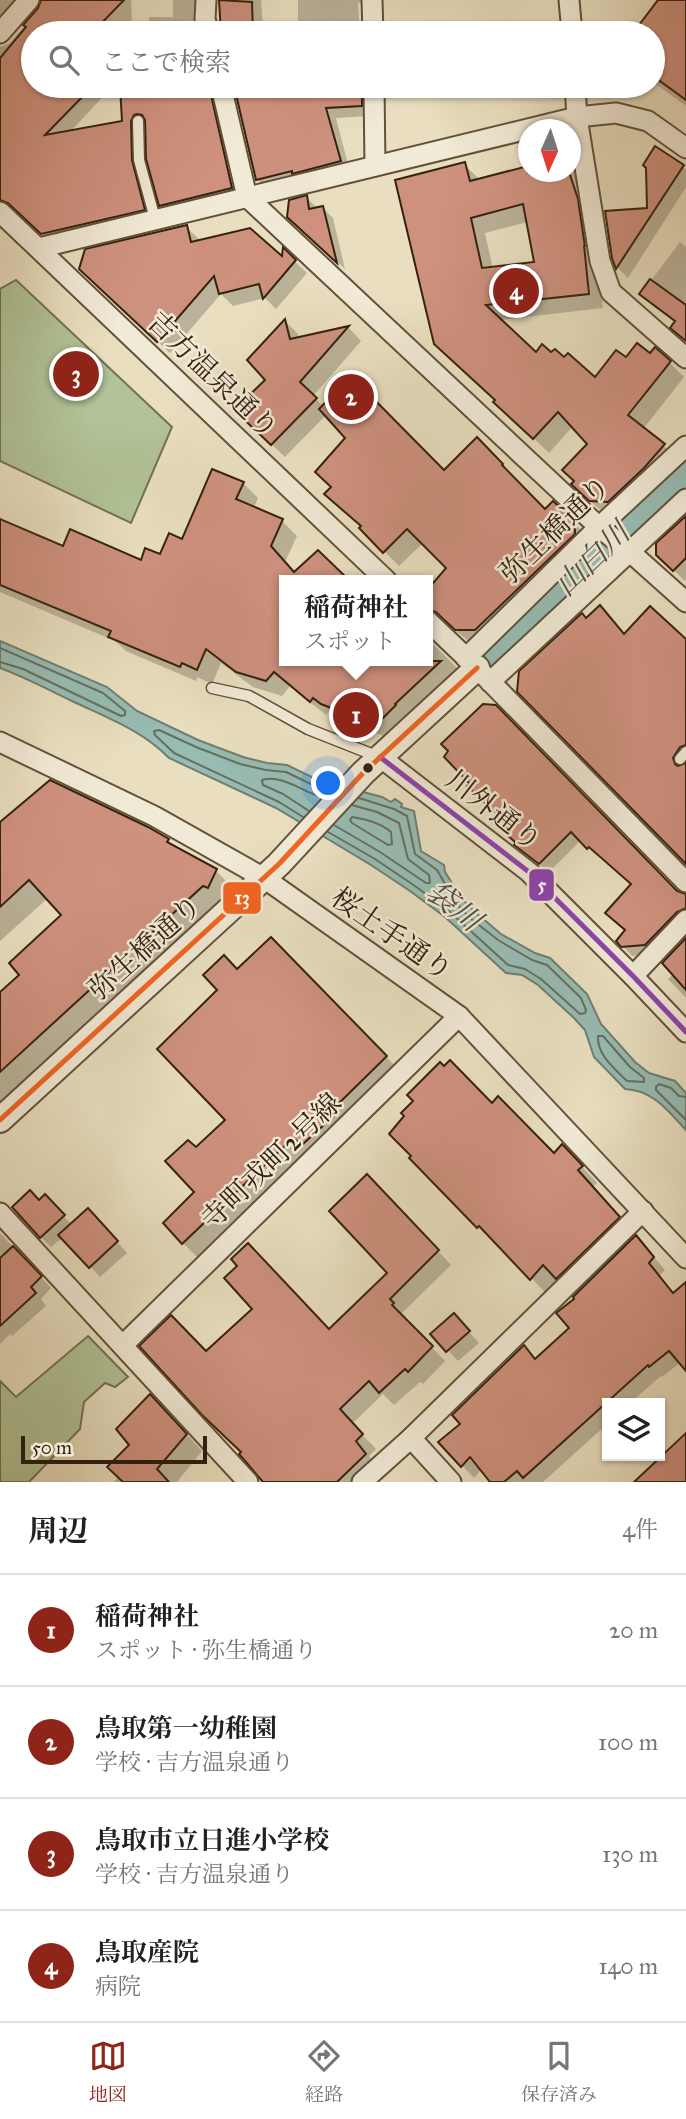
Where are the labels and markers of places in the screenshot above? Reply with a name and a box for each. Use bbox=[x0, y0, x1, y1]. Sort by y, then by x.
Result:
pin: 4 bbox=[493, 265, 539, 317]
pin: 3 bbox=[53, 348, 99, 400]
pin: 2 bbox=[328, 371, 374, 423]
pin: 1 bbox=[333, 689, 379, 741]
unlabelled marker bbox=[361, 761, 375, 775]

